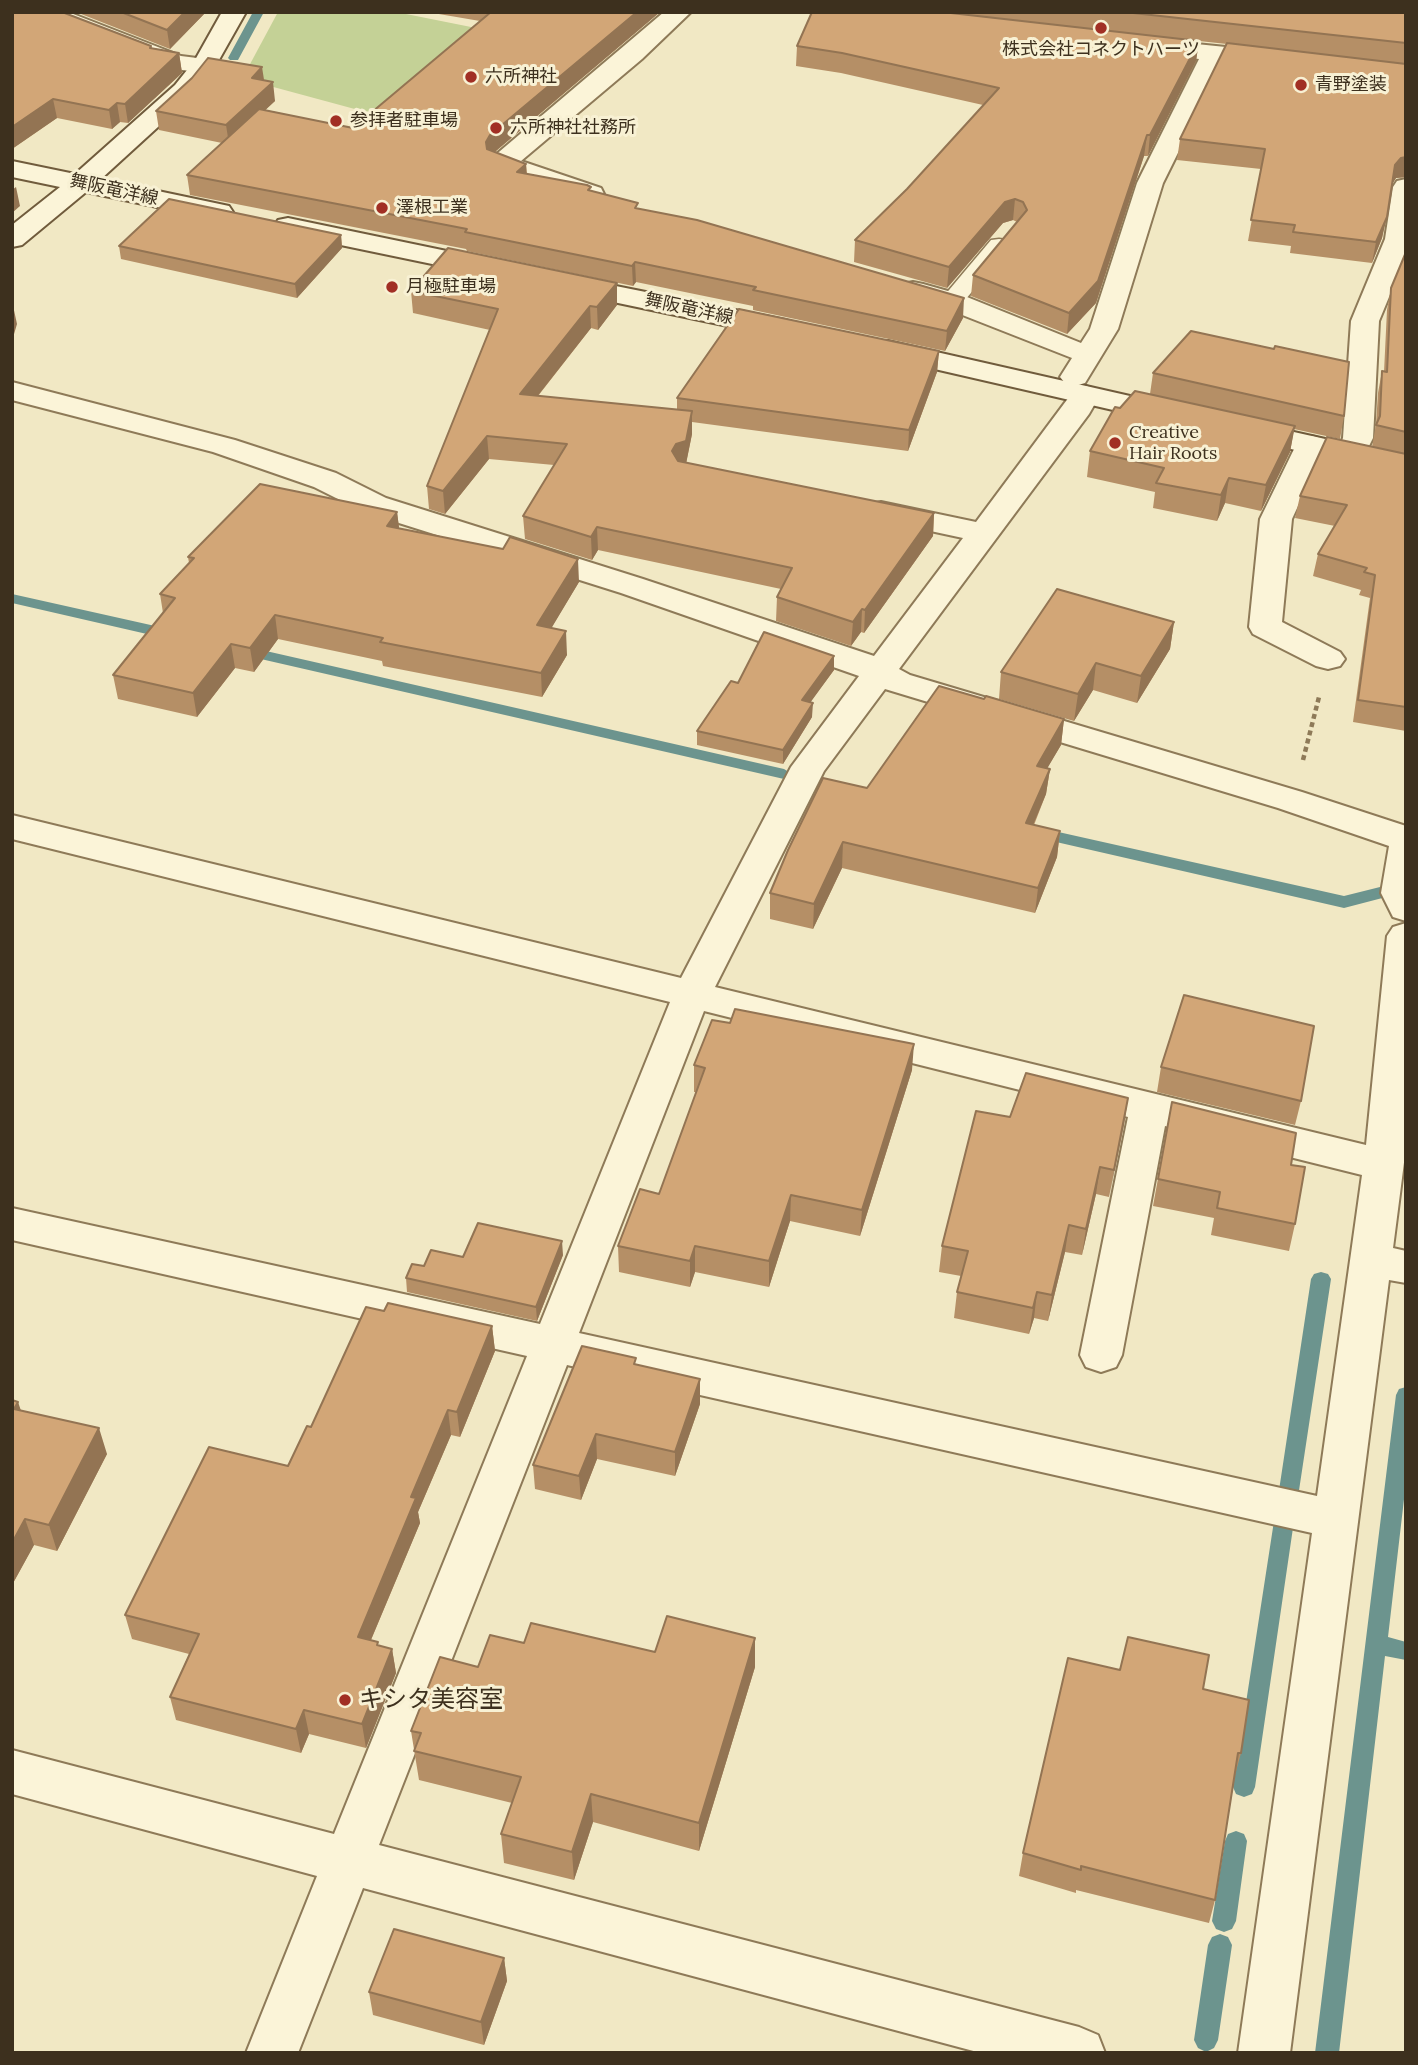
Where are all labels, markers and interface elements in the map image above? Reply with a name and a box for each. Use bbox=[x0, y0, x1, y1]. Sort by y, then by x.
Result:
marker: 株式会社コネクトハーツ bbox=[1093, 20, 1109, 36]
place label: 株式会社コネクトハーツ bbox=[1002, 39, 1200, 61]
place label: 六所神社 bbox=[485, 66, 557, 88]
marker: 六所神社 bbox=[463, 69, 479, 85]
place label: 青野塗装 bbox=[1315, 74, 1387, 96]
marker: 青野塗装 bbox=[1293, 77, 1309, 93]
place label: 参拝者駐車場 bbox=[350, 110, 458, 132]
marker: 参拝者駐車場 bbox=[328, 113, 344, 129]
place label: 六所神社社務所 bbox=[510, 117, 636, 139]
marker: 六所神社社務所 bbox=[488, 120, 504, 136]
street label: 舞阪竜洋線 bbox=[68, 170, 160, 210]
place label: 澤根工業 bbox=[396, 197, 468, 219]
marker: 澤根工業 bbox=[374, 200, 390, 216]
place label: 月極駐車場 bbox=[406, 276, 496, 298]
marker: 月極駐車場 bbox=[384, 279, 400, 295]
street label: 舞阪竜洋線 bbox=[643, 289, 735, 329]
place label: Creative Hair Roots bbox=[1129, 422, 1217, 464]
marker: Creative Hair Roots bbox=[1107, 435, 1123, 451]
place label: キシタ美容室 bbox=[359, 1686, 503, 1714]
marker: キシタ美容室 bbox=[337, 1692, 353, 1708]

